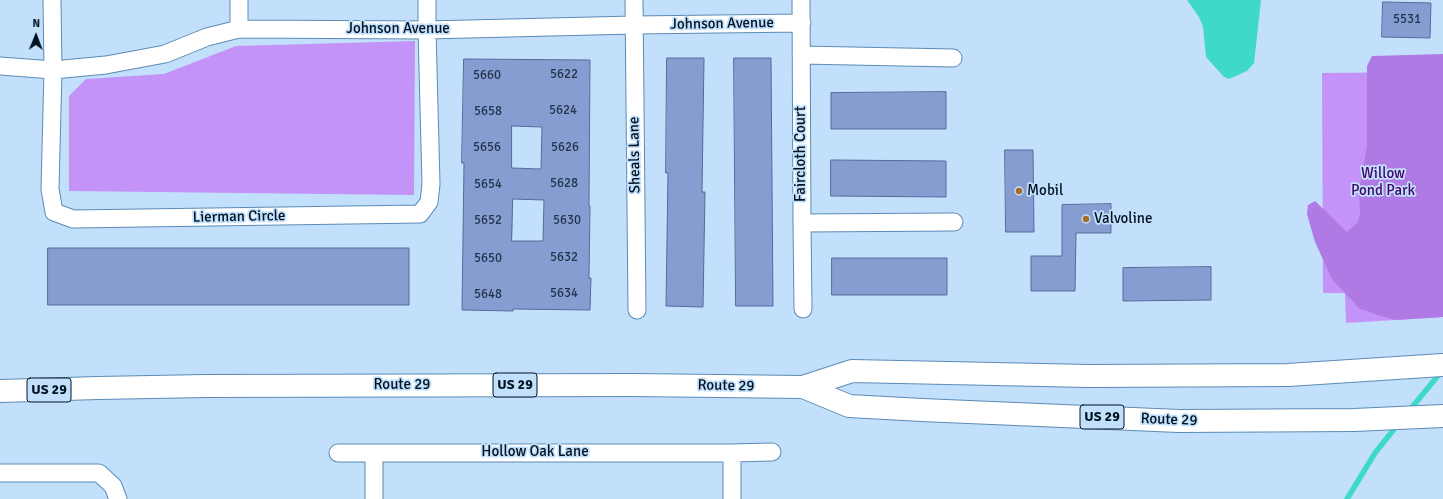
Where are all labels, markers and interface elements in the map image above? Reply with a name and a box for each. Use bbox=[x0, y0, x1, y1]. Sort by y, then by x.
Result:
house number: 5531 bbox=[1393, 12, 1421, 28]
street label: Johnson Avenue bbox=[670, 14, 774, 34]
north arrow bbox=[16, 16, 56, 56]
text: N bbox=[32, 17, 40, 30]
street label: Johnson Avenue bbox=[346, 20, 450, 38]
house number: 5622 bbox=[550, 67, 578, 83]
house number: 5660 bbox=[473, 68, 501, 84]
house number: 5624 bbox=[549, 103, 577, 119]
house number: 5658 bbox=[474, 104, 502, 120]
street label: Faircloth Court bbox=[792, 106, 810, 202]
street label: Sheals Lane bbox=[625, 116, 645, 194]
house number: 5656 bbox=[473, 140, 501, 156]
house number: 5626 bbox=[551, 140, 579, 156]
park label: Willow Pond Park bbox=[1351, 165, 1415, 200]
house number: 5628 bbox=[550, 176, 578, 192]
house number: 5654 bbox=[474, 177, 502, 193]
place label: Mobil bbox=[1027, 182, 1063, 200]
marker: Mobil bbox=[1014, 186, 1024, 196]
street label: Lierman Circle bbox=[192, 207, 286, 227]
place label: Valvoline bbox=[1094, 210, 1152, 228]
house number: 5652 bbox=[474, 213, 502, 229]
house number: 5630 bbox=[553, 213, 581, 229]
marker: Valvoline bbox=[1081, 214, 1091, 224]
house number: 5632 bbox=[550, 250, 578, 266]
house number: 5650 bbox=[474, 251, 502, 267]
house number: 5634 bbox=[550, 286, 578, 302]
house number: 5648 bbox=[474, 287, 502, 303]
road number: US 29 bbox=[493, 373, 537, 397]
street label: Route 29 bbox=[374, 376, 430, 394]
street label: Route 29 bbox=[697, 377, 755, 395]
road number: US 29 bbox=[27, 378, 71, 402]
road number: US 29 bbox=[1080, 405, 1124, 429]
street label: Route 29 bbox=[1140, 410, 1198, 430]
street label: Hollow Oak Lane bbox=[481, 443, 589, 461]

